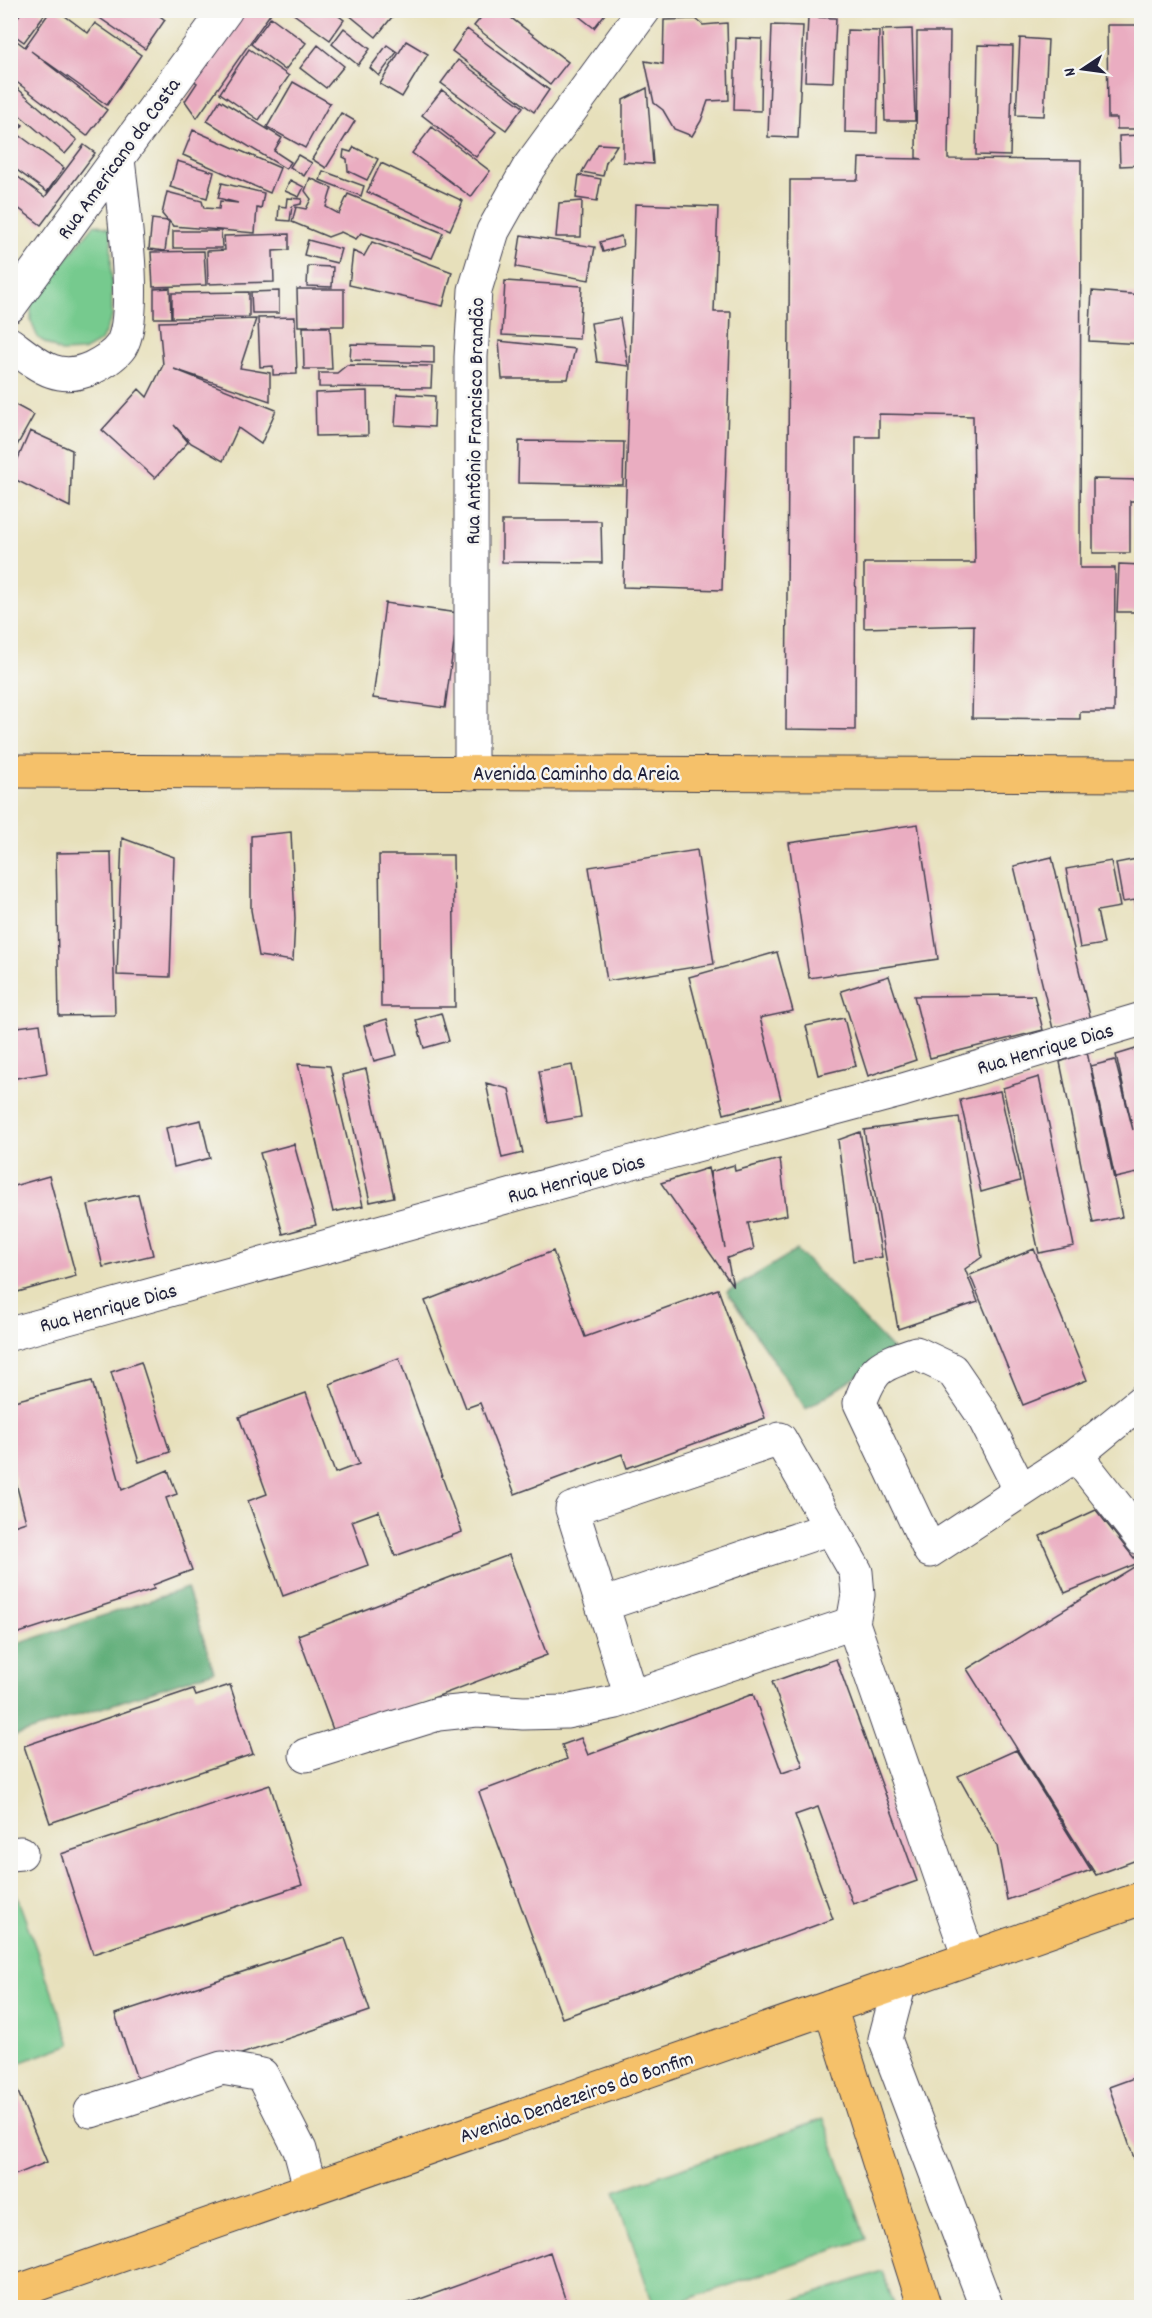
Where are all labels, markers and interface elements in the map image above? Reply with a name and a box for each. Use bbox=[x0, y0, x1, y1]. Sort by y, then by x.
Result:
north arrow bbox=[1053, 39, 1113, 99]
text: N bbox=[1059, 65, 1083, 78]
street label: Rua Americano da Costa bbox=[51, 72, 190, 247]
street label: Rua Antônio Francisco Brandão bbox=[460, 297, 494, 545]
street label: Avenida Caminho da Areia bbox=[473, 761, 680, 791]
street label: Rua Henrique Dias bbox=[974, 1017, 1118, 1085]
street label: Rua Henrique Dias bbox=[505, 1148, 649, 1214]
street label: Rua Henrique Dias bbox=[37, 1277, 181, 1343]
street label: Avenida Dendezeiros do Bonfim bbox=[456, 2045, 698, 2153]

